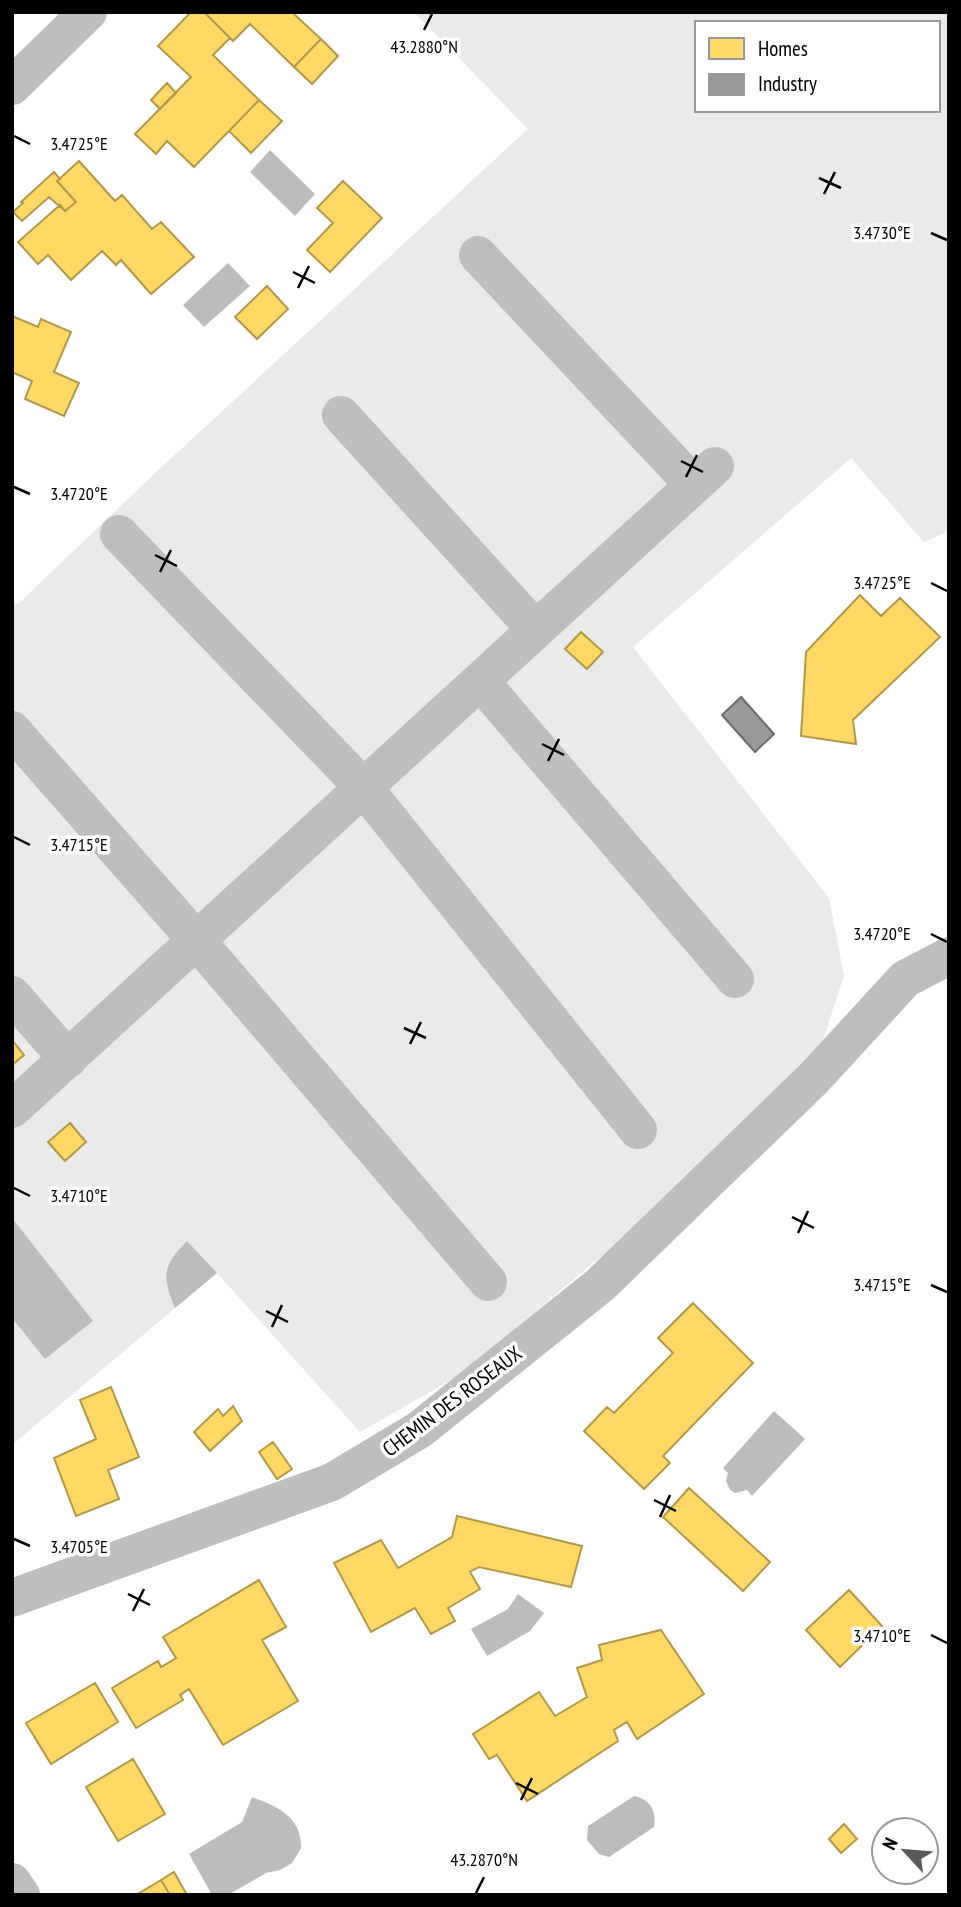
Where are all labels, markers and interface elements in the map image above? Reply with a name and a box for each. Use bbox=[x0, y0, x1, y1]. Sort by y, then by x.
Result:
legend bbox=[695, 21, 940, 112]
text: 43.2880°N bbox=[390, 35, 458, 58]
text: Homes bbox=[758, 35, 808, 62]
text: Industry bbox=[758, 70, 817, 97]
text: 3.4725°E bbox=[50, 132, 108, 155]
text: 3.4730°E bbox=[853, 221, 911, 244]
text: 3.4720°E bbox=[50, 482, 108, 505]
text: 3.4725°E bbox=[853, 571, 911, 594]
text: 3.4715°E bbox=[50, 833, 108, 856]
text: 3.4720°E bbox=[853, 922, 911, 945]
text: 3.4710°E bbox=[50, 1184, 108, 1207]
text: 3.4715°E bbox=[853, 1273, 911, 1296]
street label: CHEMIN DES ROSEAUX bbox=[377, 1339, 528, 1462]
text: 3.4705°E bbox=[50, 1535, 108, 1558]
text: 3.4710°E bbox=[853, 1624, 911, 1647]
north arrow bbox=[870, 1816, 940, 1886]
text: N bbox=[877, 1834, 903, 1853]
text: 43.2870°N bbox=[450, 1848, 518, 1871]

